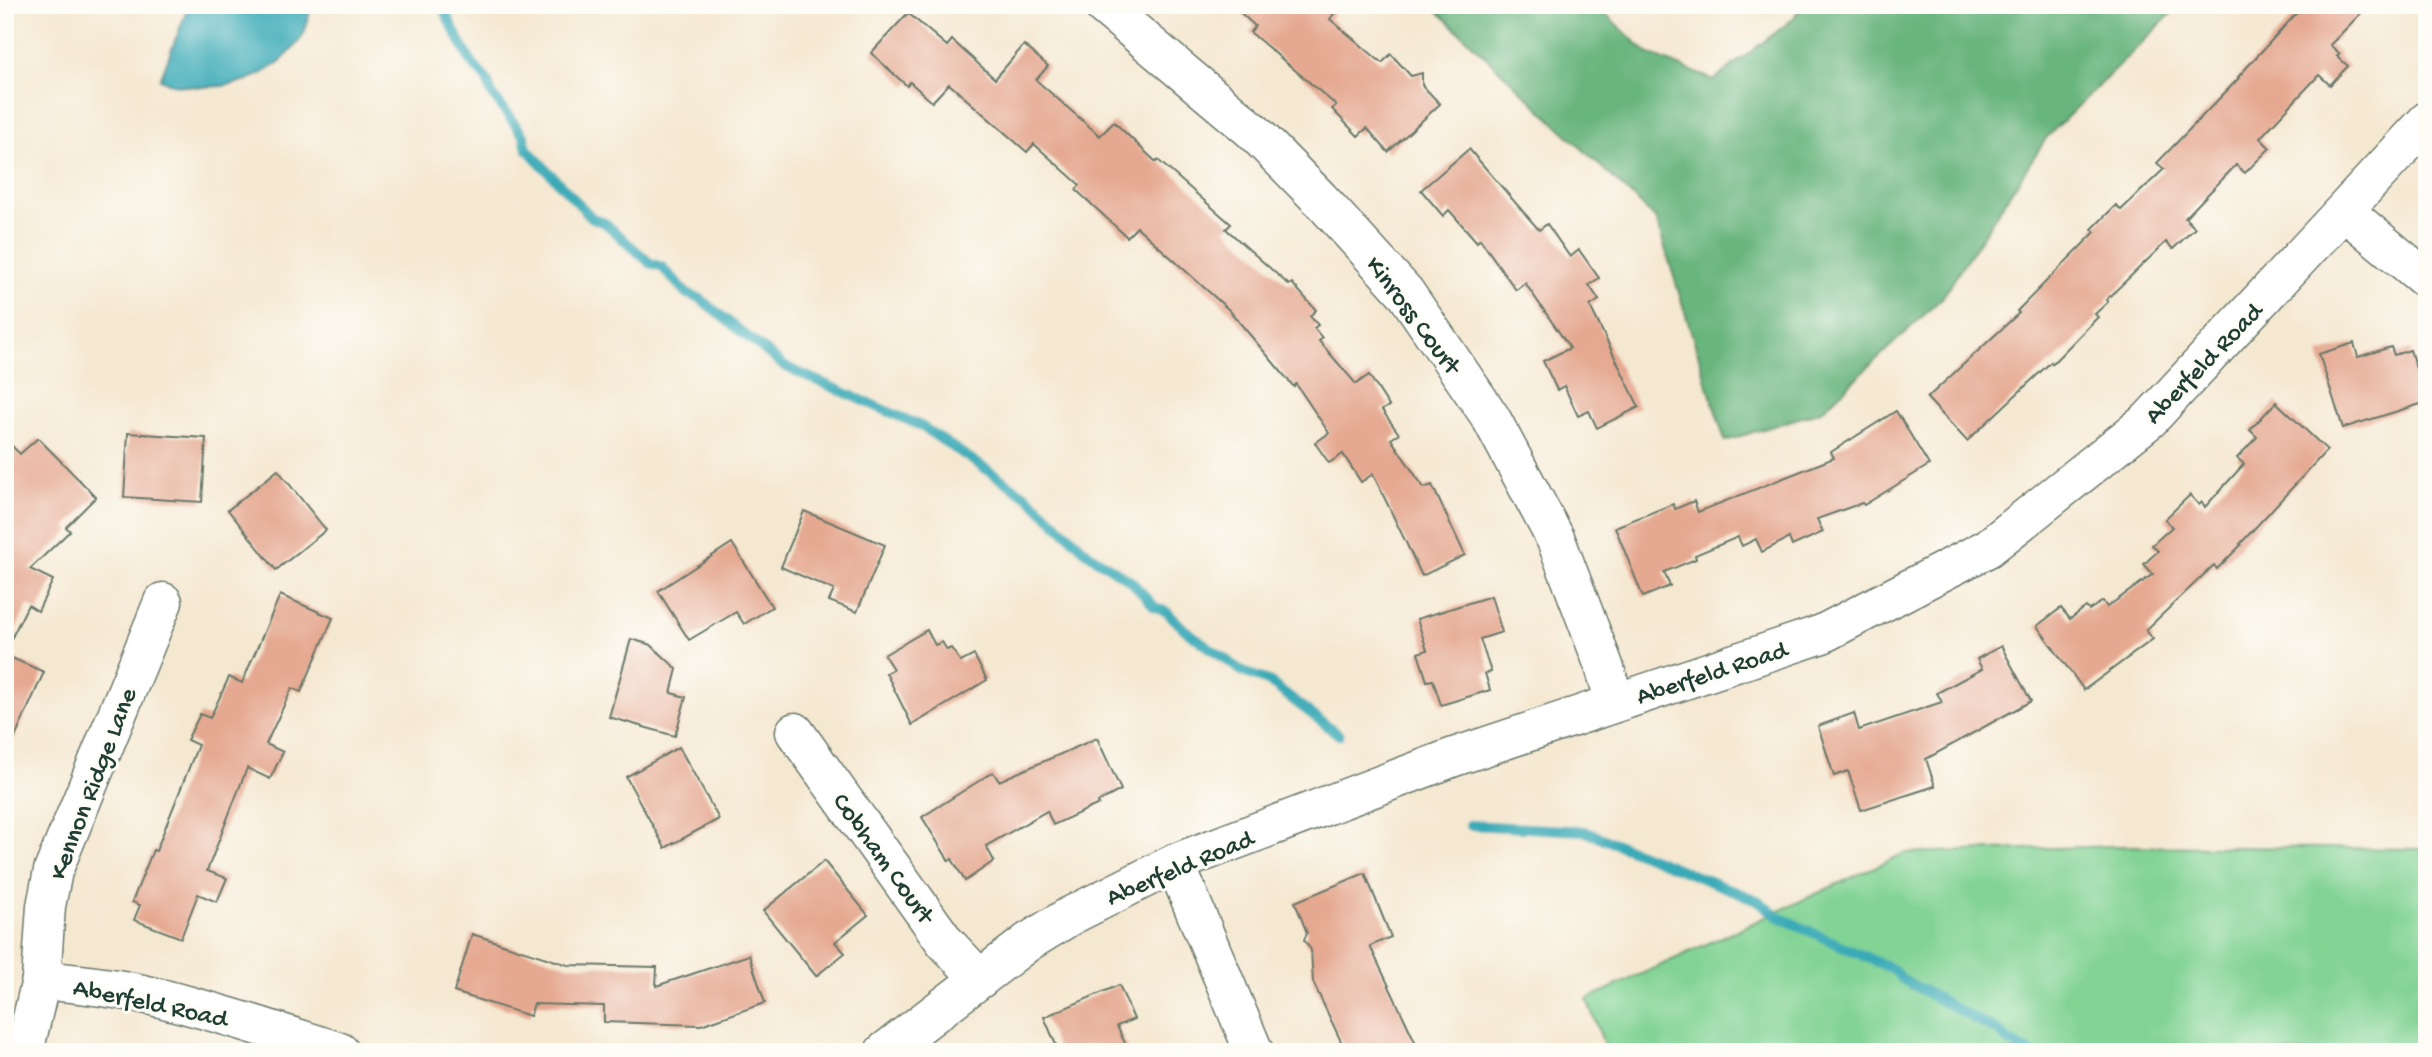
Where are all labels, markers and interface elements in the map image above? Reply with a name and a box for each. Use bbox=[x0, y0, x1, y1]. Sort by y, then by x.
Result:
street label: Kinross Court bbox=[1357, 252, 1467, 384]
street label: Aberfeld Road bbox=[2140, 297, 2272, 432]
street label: Aberfeld Road bbox=[1633, 636, 1793, 714]
street label: Kennon Ridge Lane bbox=[44, 684, 146, 885]
street label: Cobham Court bbox=[824, 788, 941, 933]
street label: Aberfeld Road bbox=[1102, 825, 1261, 915]
street label: Aberfeld Road bbox=[70, 974, 232, 1037]

